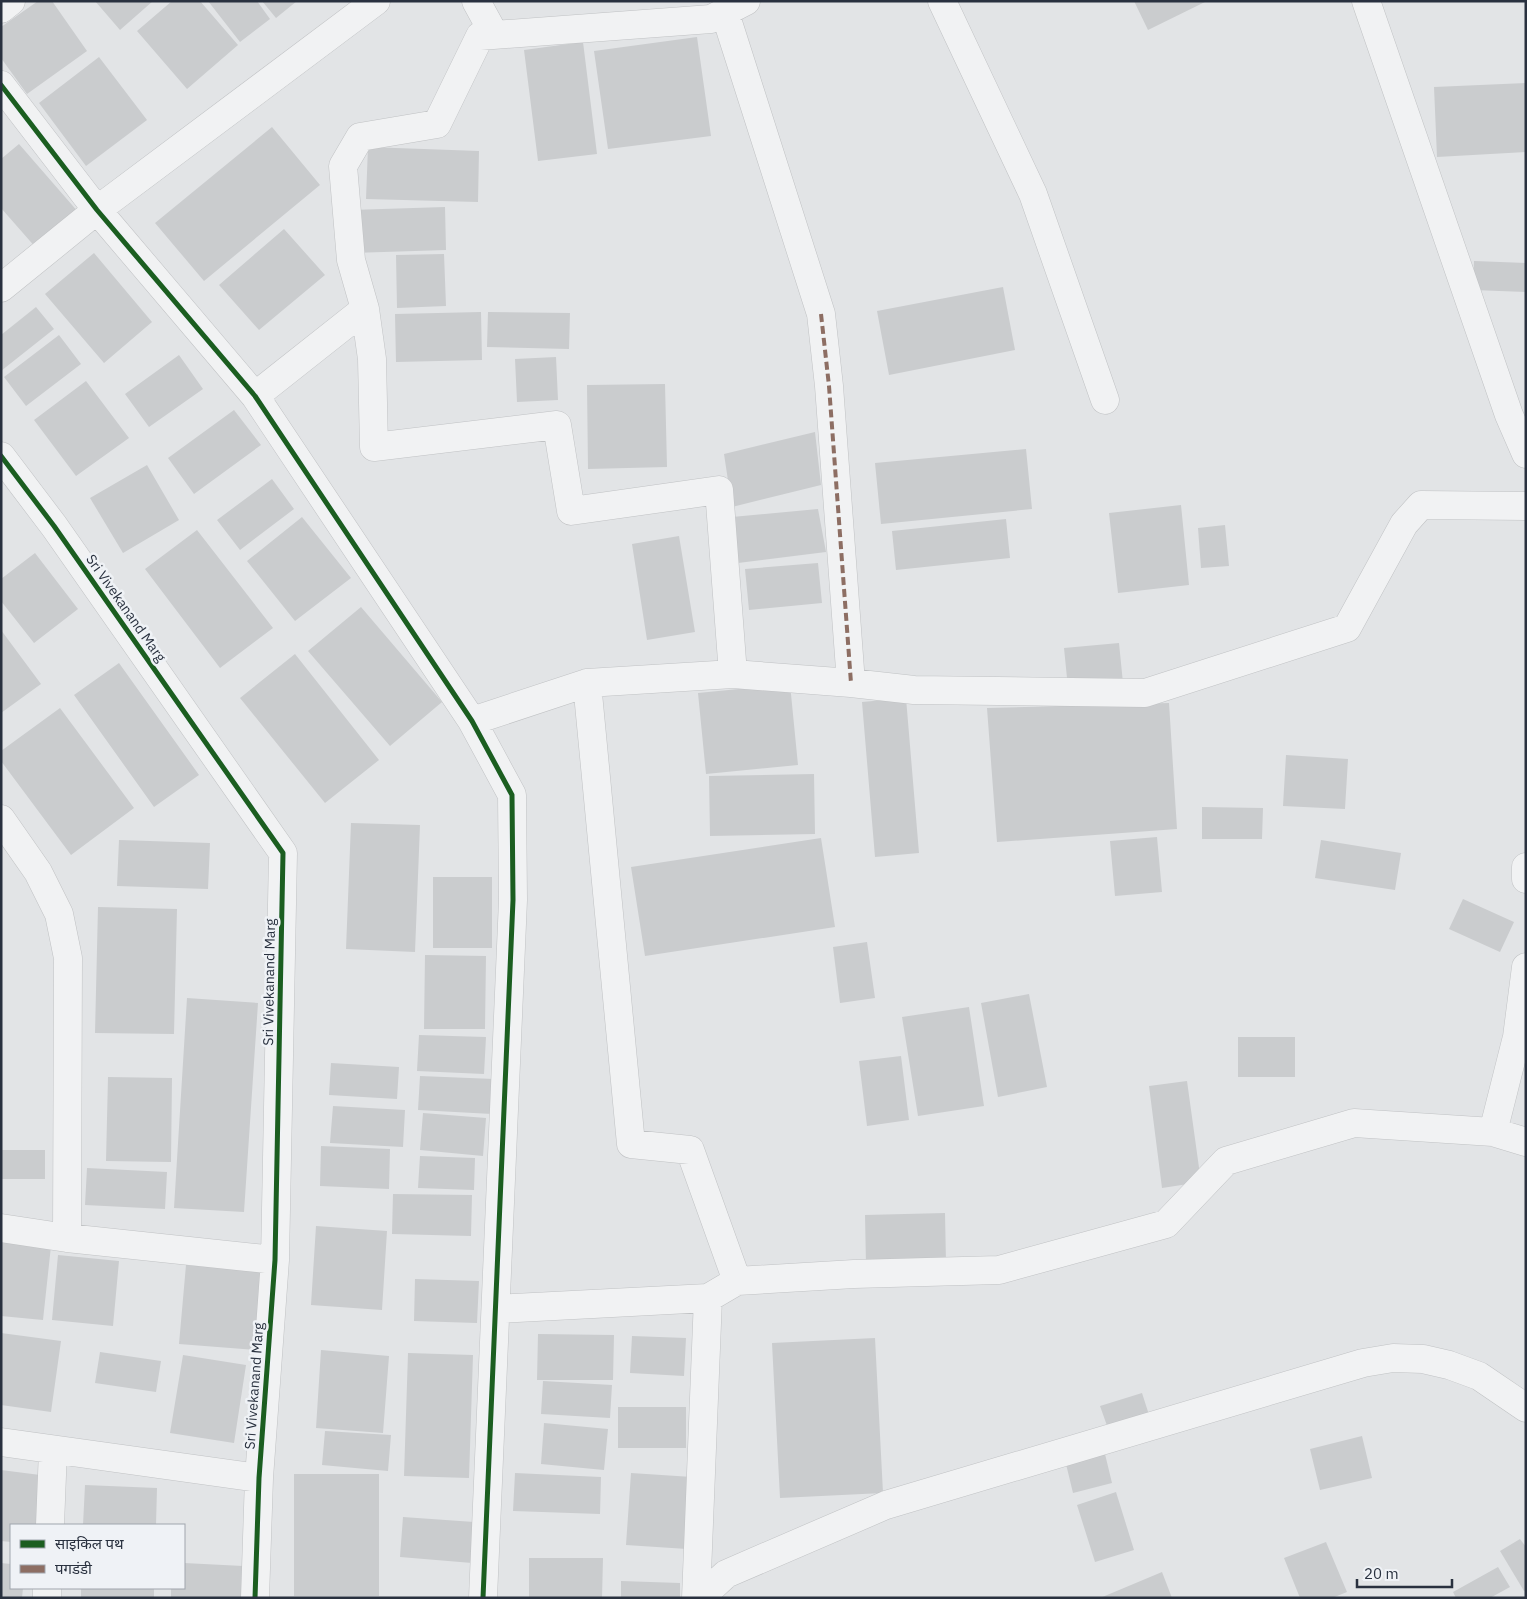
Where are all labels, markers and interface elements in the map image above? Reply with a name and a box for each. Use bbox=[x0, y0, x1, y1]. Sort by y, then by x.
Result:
street label: Sri Vivekanand Marg bbox=[82, 551, 170, 666]
street label: Sri Vivekanand Marg bbox=[259, 918, 279, 1046]
street label: Sri Vivekanand Marg bbox=[241, 1321, 267, 1450]
legend bbox=[10, 1524, 185, 1589]
text: साइकिल पथ bbox=[55, 1534, 124, 1553]
scale bar bbox=[1357, 1556, 1452, 1588]
text: पगडंडी bbox=[55, 1559, 93, 1578]
text: 20 m bbox=[1364, 1564, 1399, 1583]

